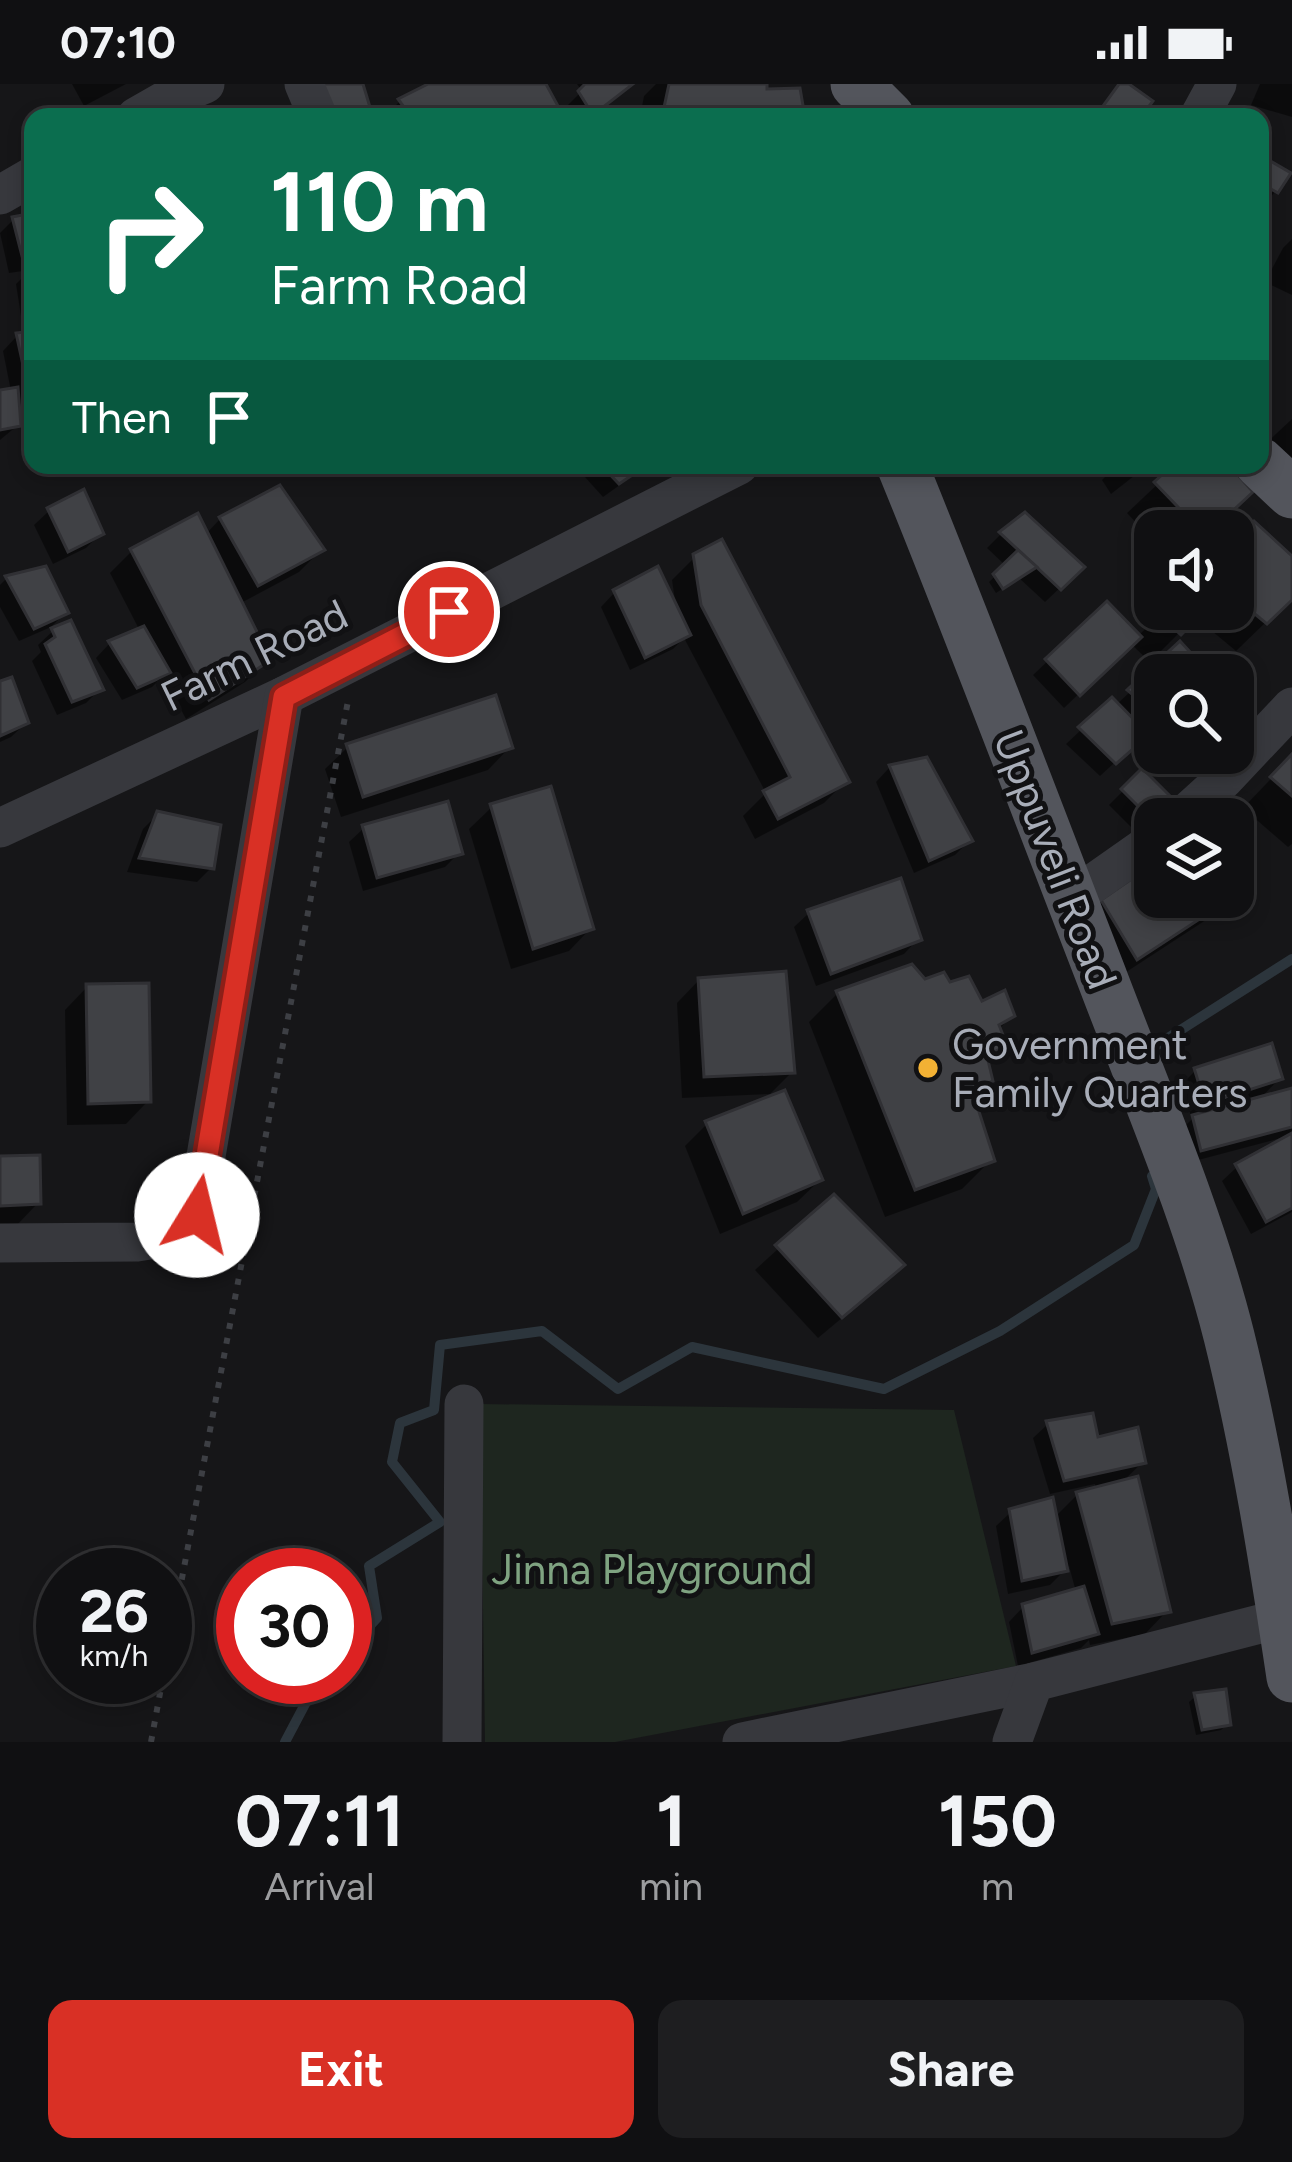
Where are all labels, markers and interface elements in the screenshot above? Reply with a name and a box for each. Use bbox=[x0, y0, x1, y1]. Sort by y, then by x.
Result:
text: 07:10 bbox=[60, 15, 176, 69]
text: 110 m bbox=[270, 151, 489, 252]
icon: right bbox=[72, 156, 228, 312]
text: Farm Road bbox=[270, 253, 528, 318]
icon: arrive bbox=[196, 384, 262, 450]
text: Then bbox=[72, 390, 172, 444]
map controls bbox=[1134, 510, 1254, 918]
button: sound bbox=[1134, 510, 1254, 630]
pin bbox=[398, 561, 500, 663]
icon: arrive bbox=[416, 579, 482, 645]
street label: Farm Road bbox=[153, 588, 356, 722]
button: search bbox=[1134, 654, 1254, 774]
street label: Uppuveli Road bbox=[983, 723, 1128, 996]
button: layers bbox=[1134, 798, 1254, 918]
place label: Government Family Quarters bbox=[952, 1019, 1247, 1118]
marker: Government Family Quarters bbox=[915, 1055, 941, 1081]
position arrow bbox=[134, 1152, 260, 1278]
park label: Jinna Playground bbox=[492, 1544, 813, 1595]
speed limit sign: 30 bbox=[216, 1548, 372, 1704]
text: 26 bbox=[79, 1575, 149, 1647]
text: km/h bbox=[80, 1637, 148, 1674]
text: 07:11 bbox=[235, 1778, 404, 1864]
text: 1 bbox=[656, 1778, 686, 1864]
text: 150 bbox=[938, 1778, 1057, 1864]
text: Arrival bbox=[264, 1863, 375, 1910]
text: min bbox=[639, 1863, 703, 1910]
text: m bbox=[981, 1863, 1014, 1910]
button: Exit bbox=[48, 2000, 634, 2138]
button: Share bbox=[658, 2000, 1244, 2138]

